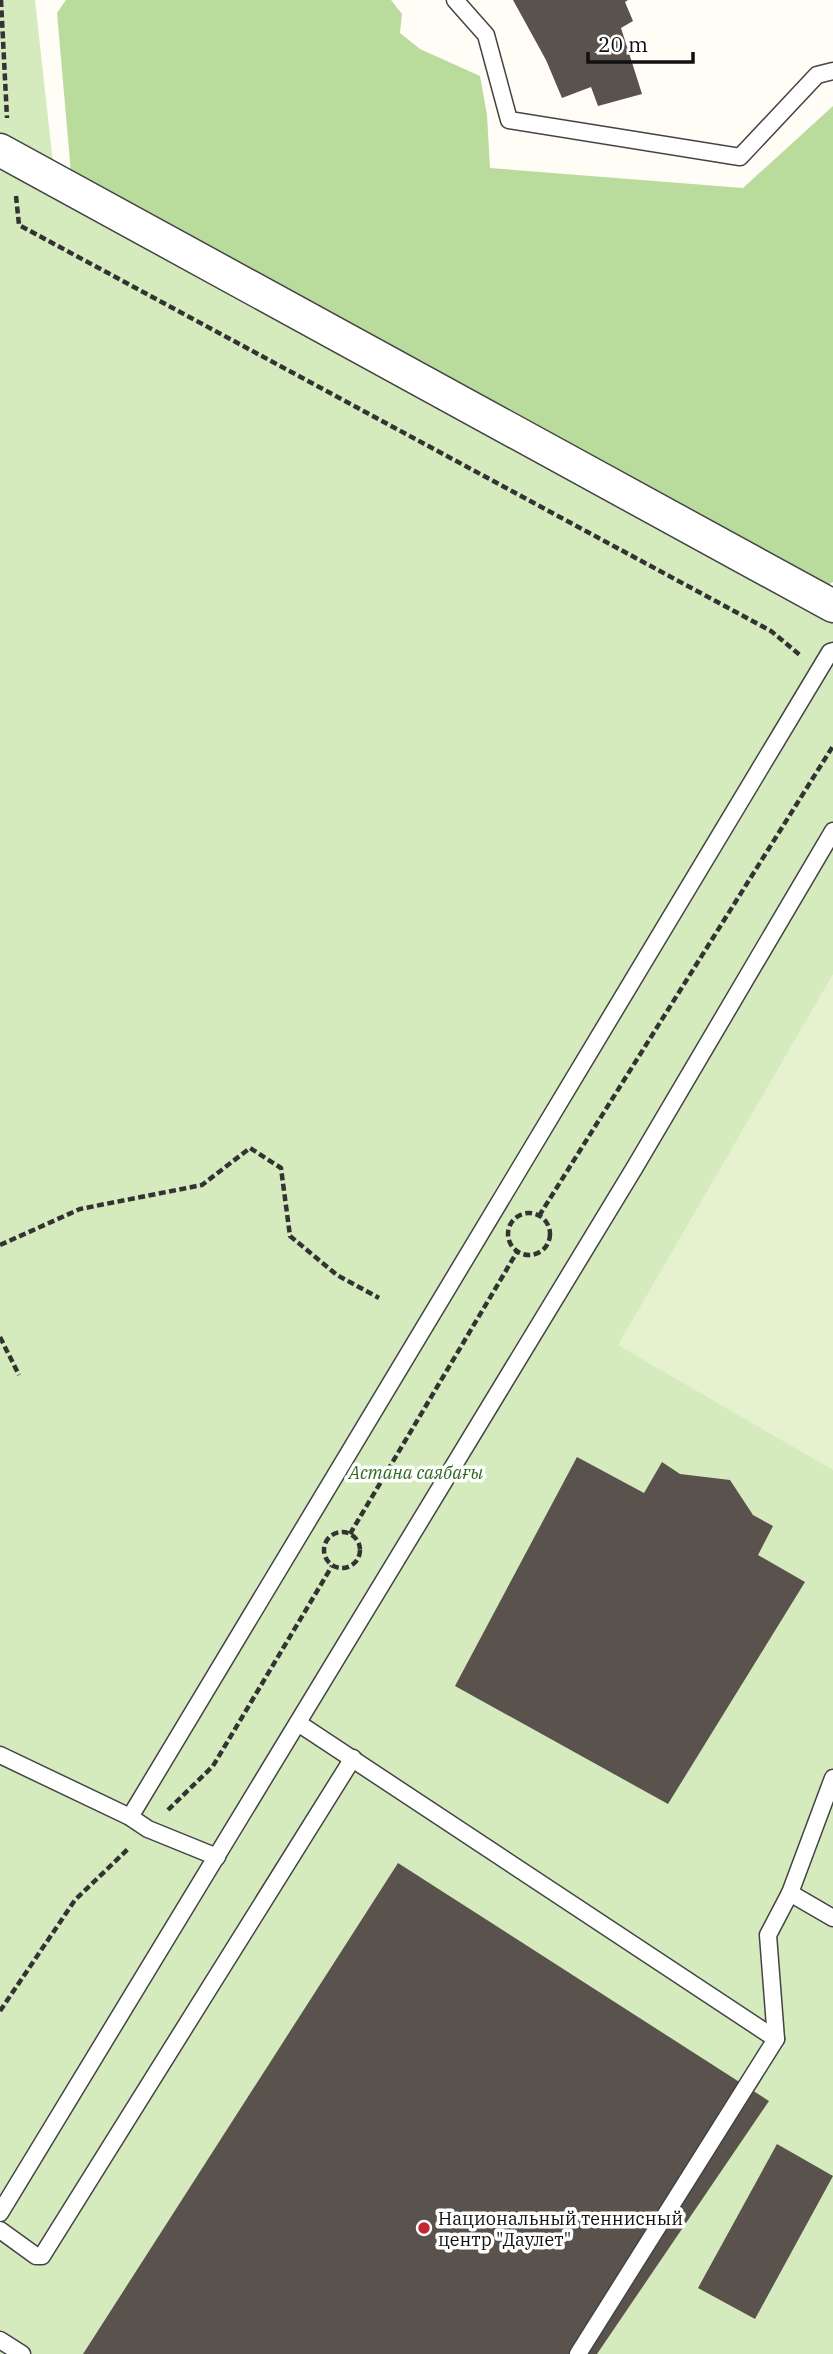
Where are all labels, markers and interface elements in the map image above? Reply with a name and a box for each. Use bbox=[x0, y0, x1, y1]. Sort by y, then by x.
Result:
scale bar bbox=[588, 21, 693, 65]
text: 20 m bbox=[598, 30, 648, 58]
park label: Астана саябағы bbox=[348, 1461, 484, 1484]
place label: Национальный теннисный центр "Даулет" bbox=[438, 2207, 683, 2251]
marker: Национальный теннисный центр "Даулет" bbox=[416, 2220, 432, 2236]

